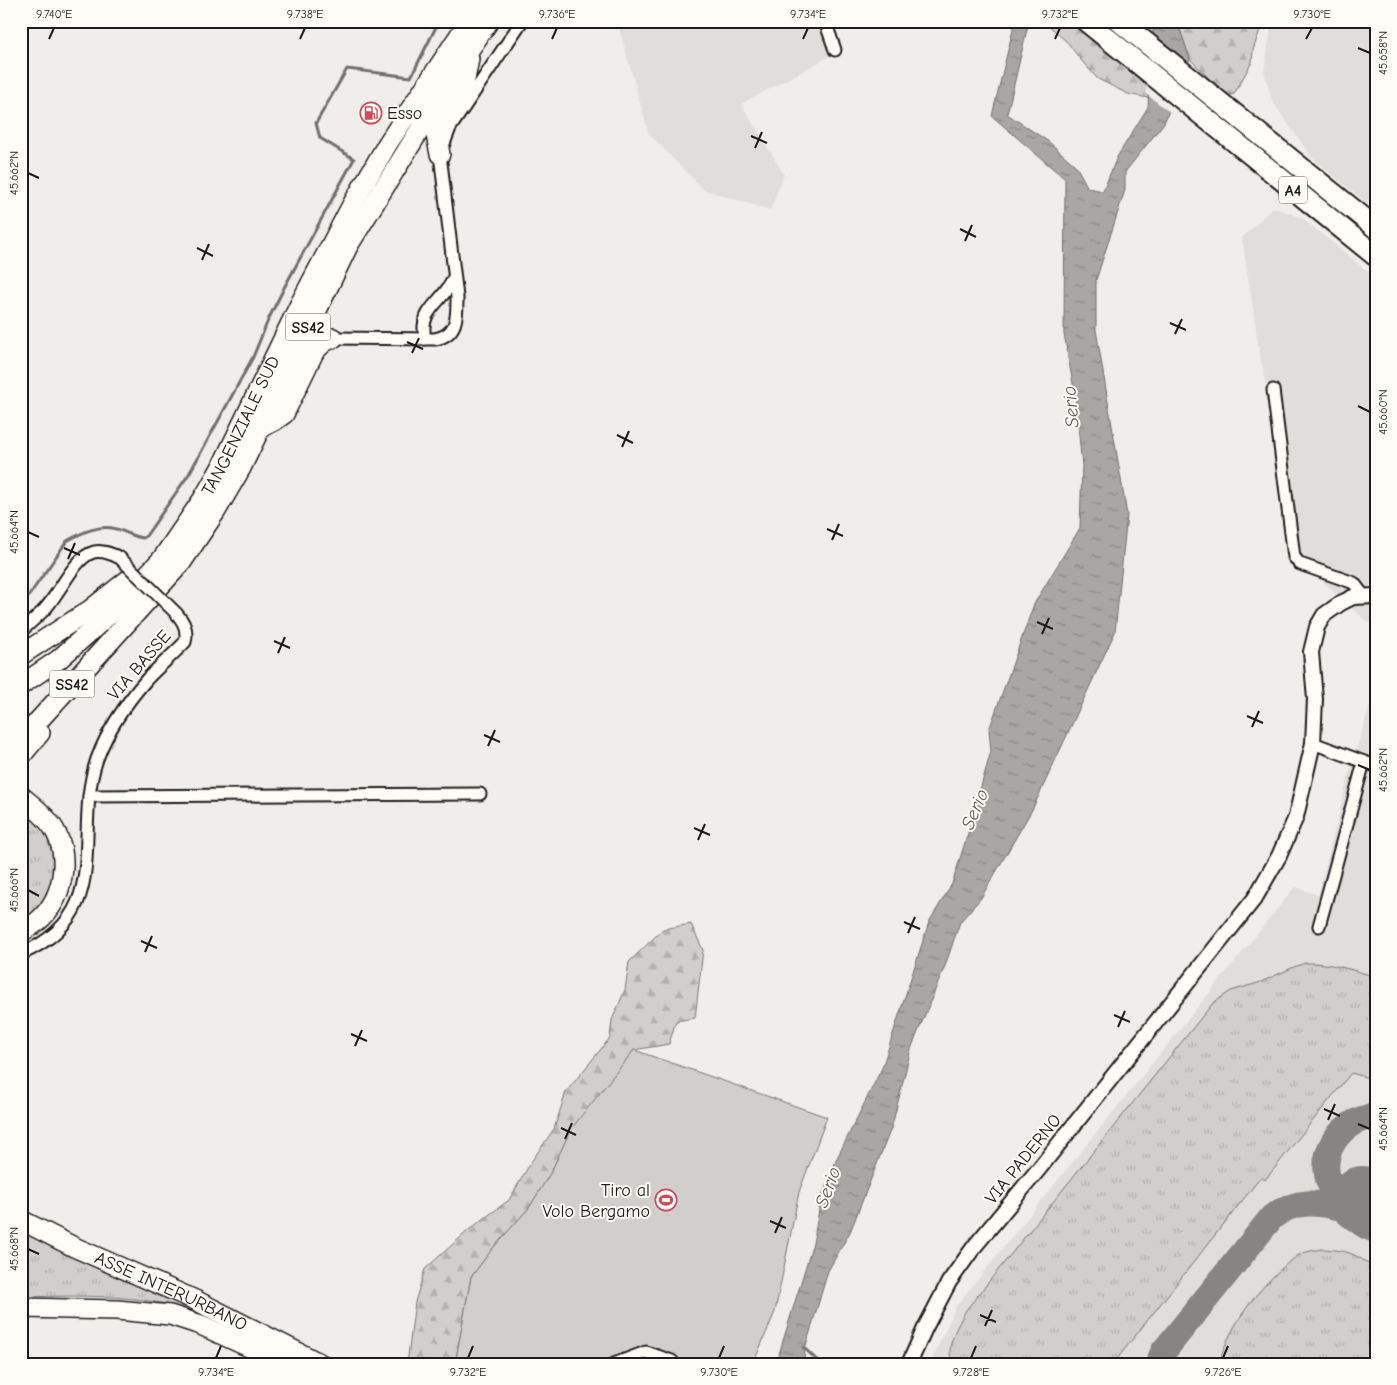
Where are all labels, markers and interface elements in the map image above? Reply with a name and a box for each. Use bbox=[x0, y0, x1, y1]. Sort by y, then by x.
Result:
text: 9.740°E bbox=[36, 7, 72, 21]
text: 9.738°E bbox=[287, 7, 323, 21]
text: 9.736°E bbox=[539, 7, 575, 21]
text: 9.734°E bbox=[790, 7, 826, 21]
text: 9.732°E bbox=[1042, 7, 1078, 21]
text: 9.730°E bbox=[1293, 7, 1331, 21]
text: 45.658°N bbox=[1376, 31, 1390, 75]
fuel station icon: Esso bbox=[359, 101, 383, 125]
place label: Esso bbox=[387, 103, 422, 124]
text: 45.662°N bbox=[7, 151, 21, 195]
road number: A4 bbox=[1279, 176, 1307, 204]
road number: SS42 bbox=[286, 314, 330, 341]
street label: TANGENZIALE SUD bbox=[197, 352, 284, 499]
water label: Serio bbox=[1058, 385, 1084, 429]
text: 45.660°N bbox=[1376, 389, 1390, 435]
text: 45.664°N bbox=[7, 510, 21, 554]
street label: VIA BASSE bbox=[103, 626, 175, 704]
road number: SS42 bbox=[50, 671, 94, 698]
text: 45.662°N bbox=[1376, 748, 1390, 792]
water label: Serio bbox=[957, 786, 993, 833]
text: 45.666°N bbox=[7, 868, 21, 912]
text: 45.664°N bbox=[1376, 1107, 1390, 1151]
street label: VIA PADERNO bbox=[981, 1110, 1066, 1208]
water label: Serio bbox=[810, 1164, 845, 1211]
place label: Tiro al Volo Bergamo bbox=[542, 1180, 650, 1222]
sports icon: Tiro al Volo Bergamo bbox=[654, 1188, 678, 1212]
text: 45.668°N bbox=[7, 1227, 21, 1271]
street label: ASSE INTERURBANO bbox=[91, 1247, 250, 1336]
text: 9.734°E bbox=[198, 1365, 234, 1379]
text: 9.732°E bbox=[450, 1365, 486, 1379]
text: 9.730°E bbox=[700, 1365, 738, 1379]
text: 9.728°E bbox=[953, 1365, 989, 1379]
text: 9.726°E bbox=[1205, 1365, 1241, 1379]

